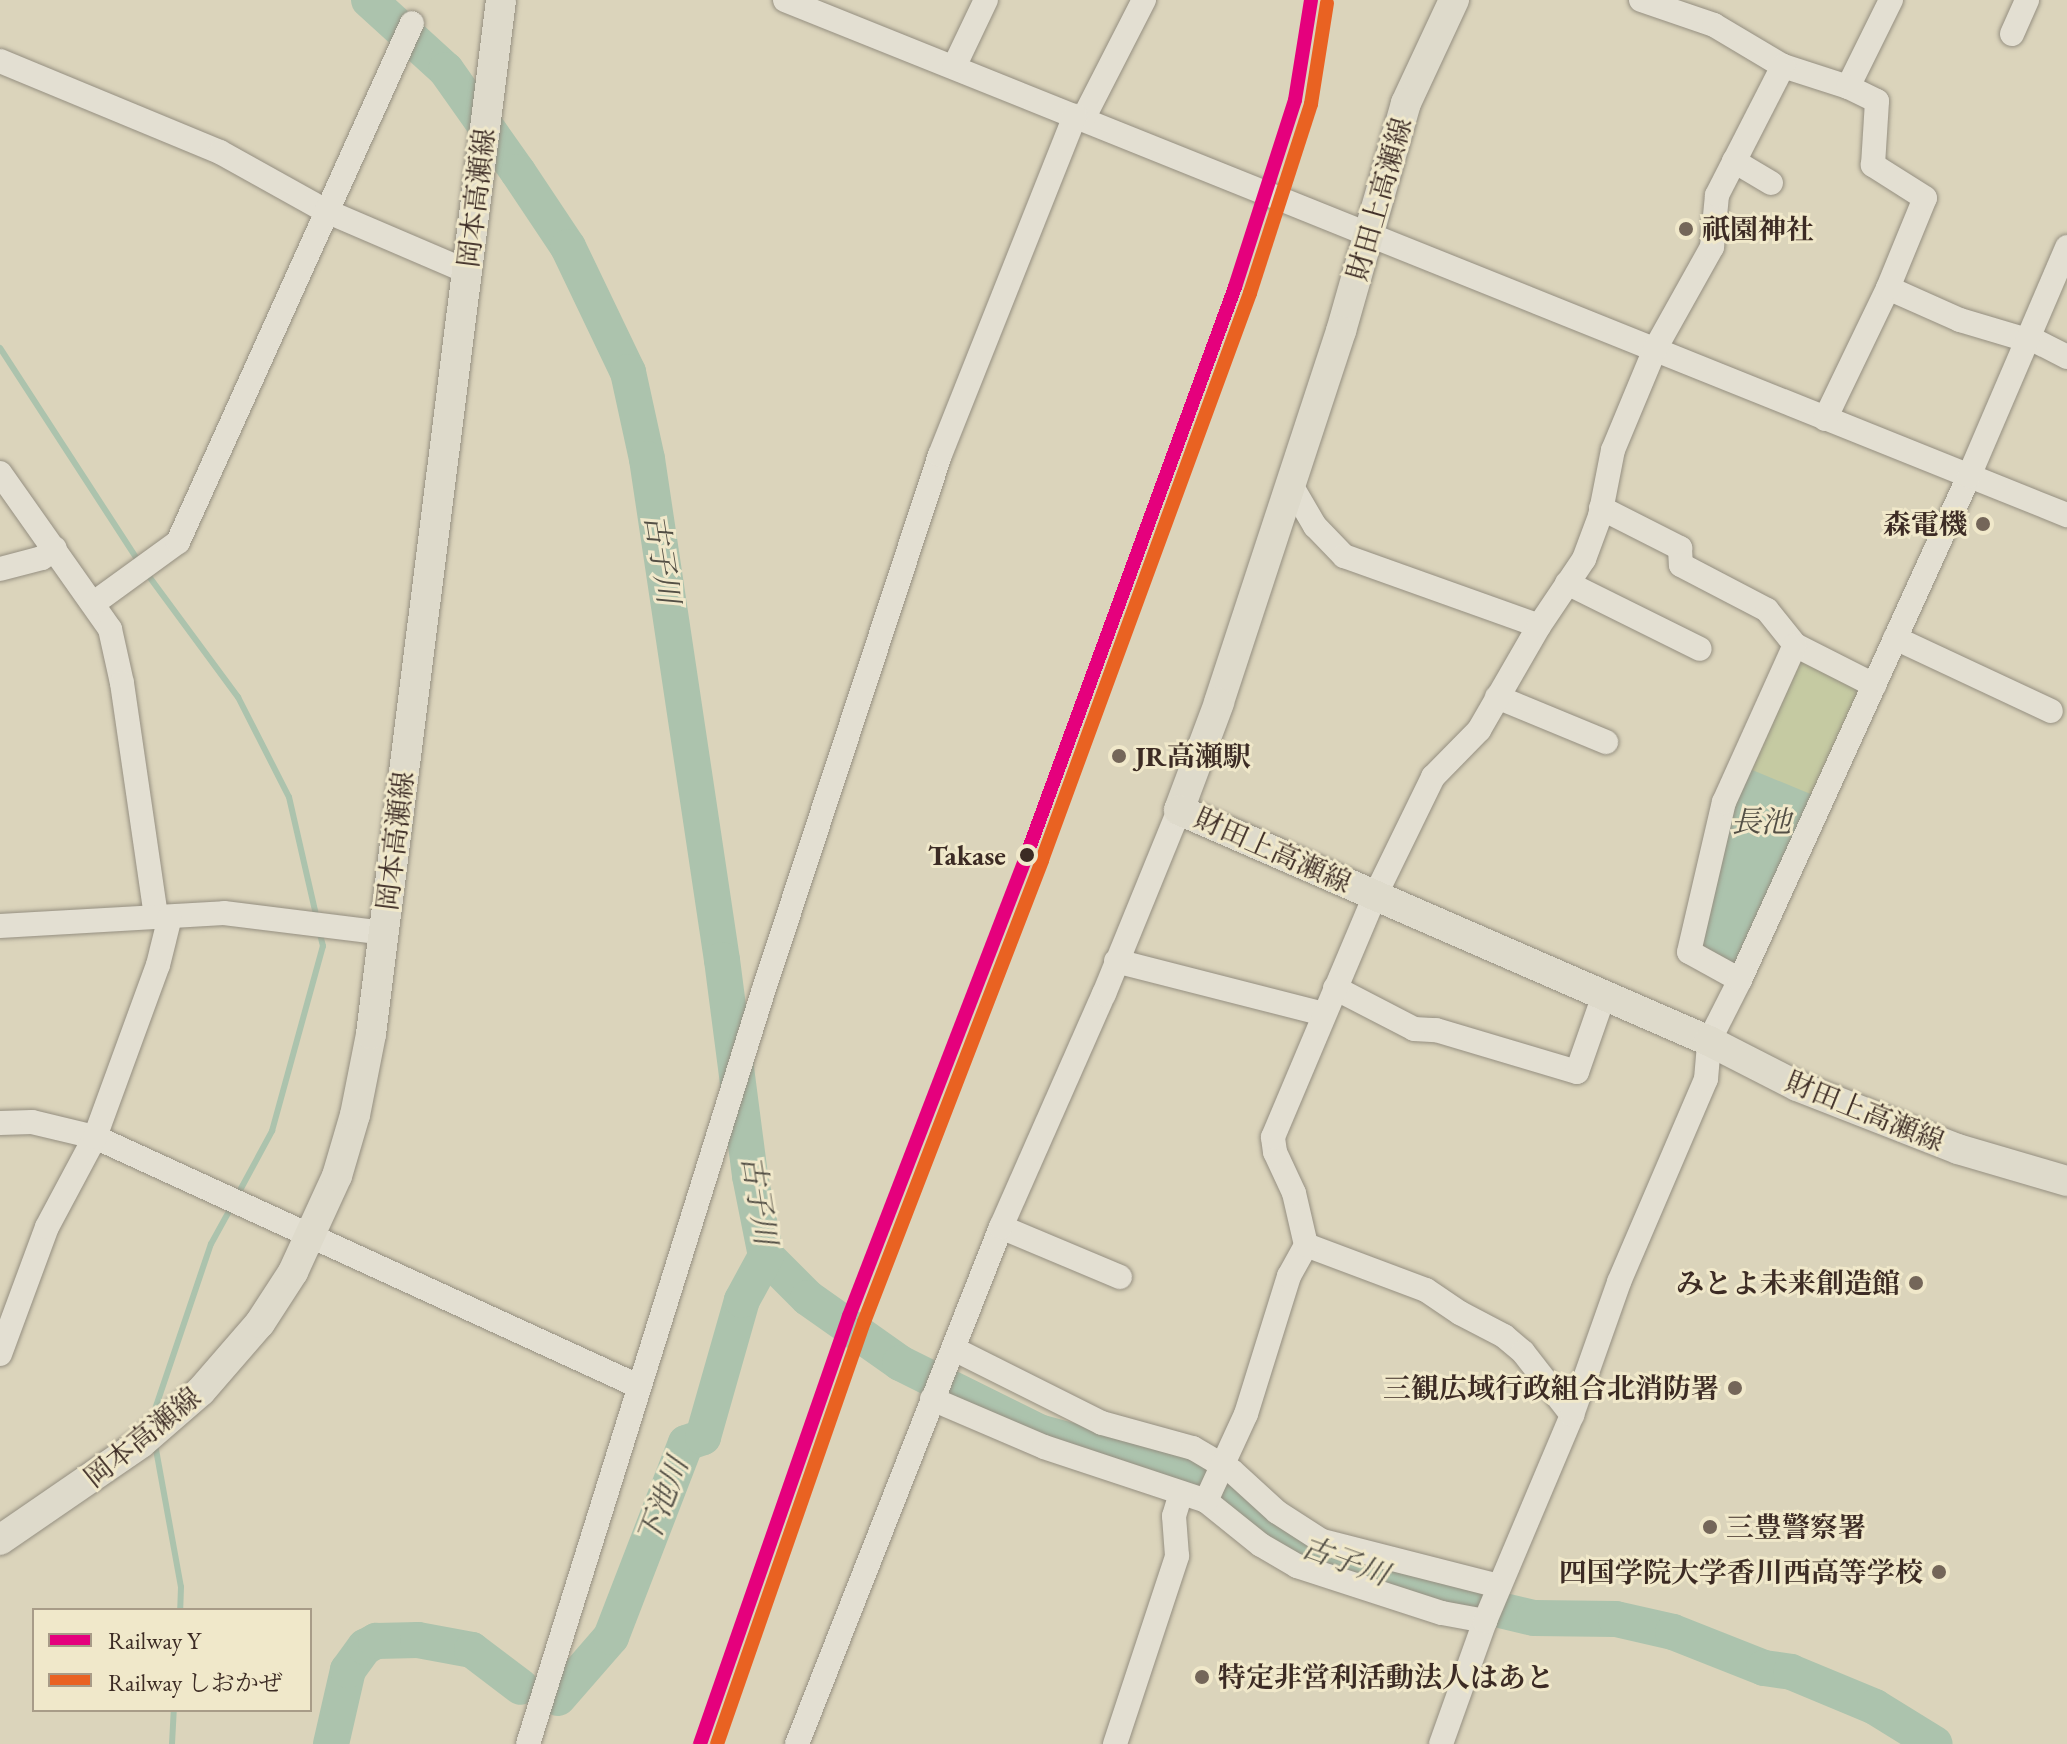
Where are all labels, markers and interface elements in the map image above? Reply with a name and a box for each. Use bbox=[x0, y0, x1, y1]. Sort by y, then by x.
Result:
street label: 財田上高瀬線 bbox=[1340, 114, 1418, 284]
street label: 岡本高瀬線 bbox=[451, 126, 501, 270]
place label: 祇園神社 bbox=[1702, 212, 1814, 246]
marker: 祇園神社 bbox=[1677, 220, 1695, 238]
place label: 森電機 bbox=[1883, 507, 1967, 541]
water label: 古子川 bbox=[637, 512, 687, 606]
marker: 森電機 bbox=[1974, 515, 1992, 533]
place label: JR高瀬駅 bbox=[1135, 739, 1251, 773]
marker: JR高瀬駅 bbox=[1110, 747, 1128, 765]
street label: 岡本高瀬線 bbox=[370, 769, 420, 913]
street label: 財田上高瀬線 bbox=[1189, 800, 1357, 900]
water label: 長池 bbox=[1731, 804, 1791, 840]
place label: Takase bbox=[928, 838, 1006, 872]
marker: Takase bbox=[1013, 841, 1041, 869]
street label: 財田上高瀬線 bbox=[1781, 1064, 1949, 1158]
water label: 古子川 bbox=[734, 1153, 784, 1247]
place label: みとよ未来創造館 bbox=[1676, 1266, 1900, 1300]
marker: みとよ未来創造館 bbox=[1907, 1274, 1925, 1292]
place label: 三観広域行政組合北消防署 bbox=[1383, 1371, 1719, 1405]
marker: 三観広域行政組合北消防署 bbox=[1726, 1379, 1744, 1397]
street label: 岡本高瀬線 bbox=[77, 1380, 207, 1494]
water label: 下池川 bbox=[630, 1453, 696, 1549]
place label: 三豊警察署 bbox=[1726, 1510, 1866, 1544]
marker: 三豊警察署 bbox=[1701, 1518, 1719, 1536]
water label: 古子川 bbox=[1297, 1529, 1393, 1593]
place label: 四国学院大学香川西高等学校 bbox=[1559, 1555, 1923, 1589]
marker: 四国学院大学香川西高等学校 bbox=[1930, 1563, 1948, 1581]
legend bbox=[32, 1608, 312, 1712]
text: Railway Y bbox=[108, 1625, 201, 1656]
place label: 特定非営利活動法人はあと bbox=[1218, 1660, 1554, 1694]
text: Railway しおかぜ bbox=[108, 1667, 283, 1698]
marker: 特定非営利活動法人はあと bbox=[1193, 1668, 1211, 1686]

